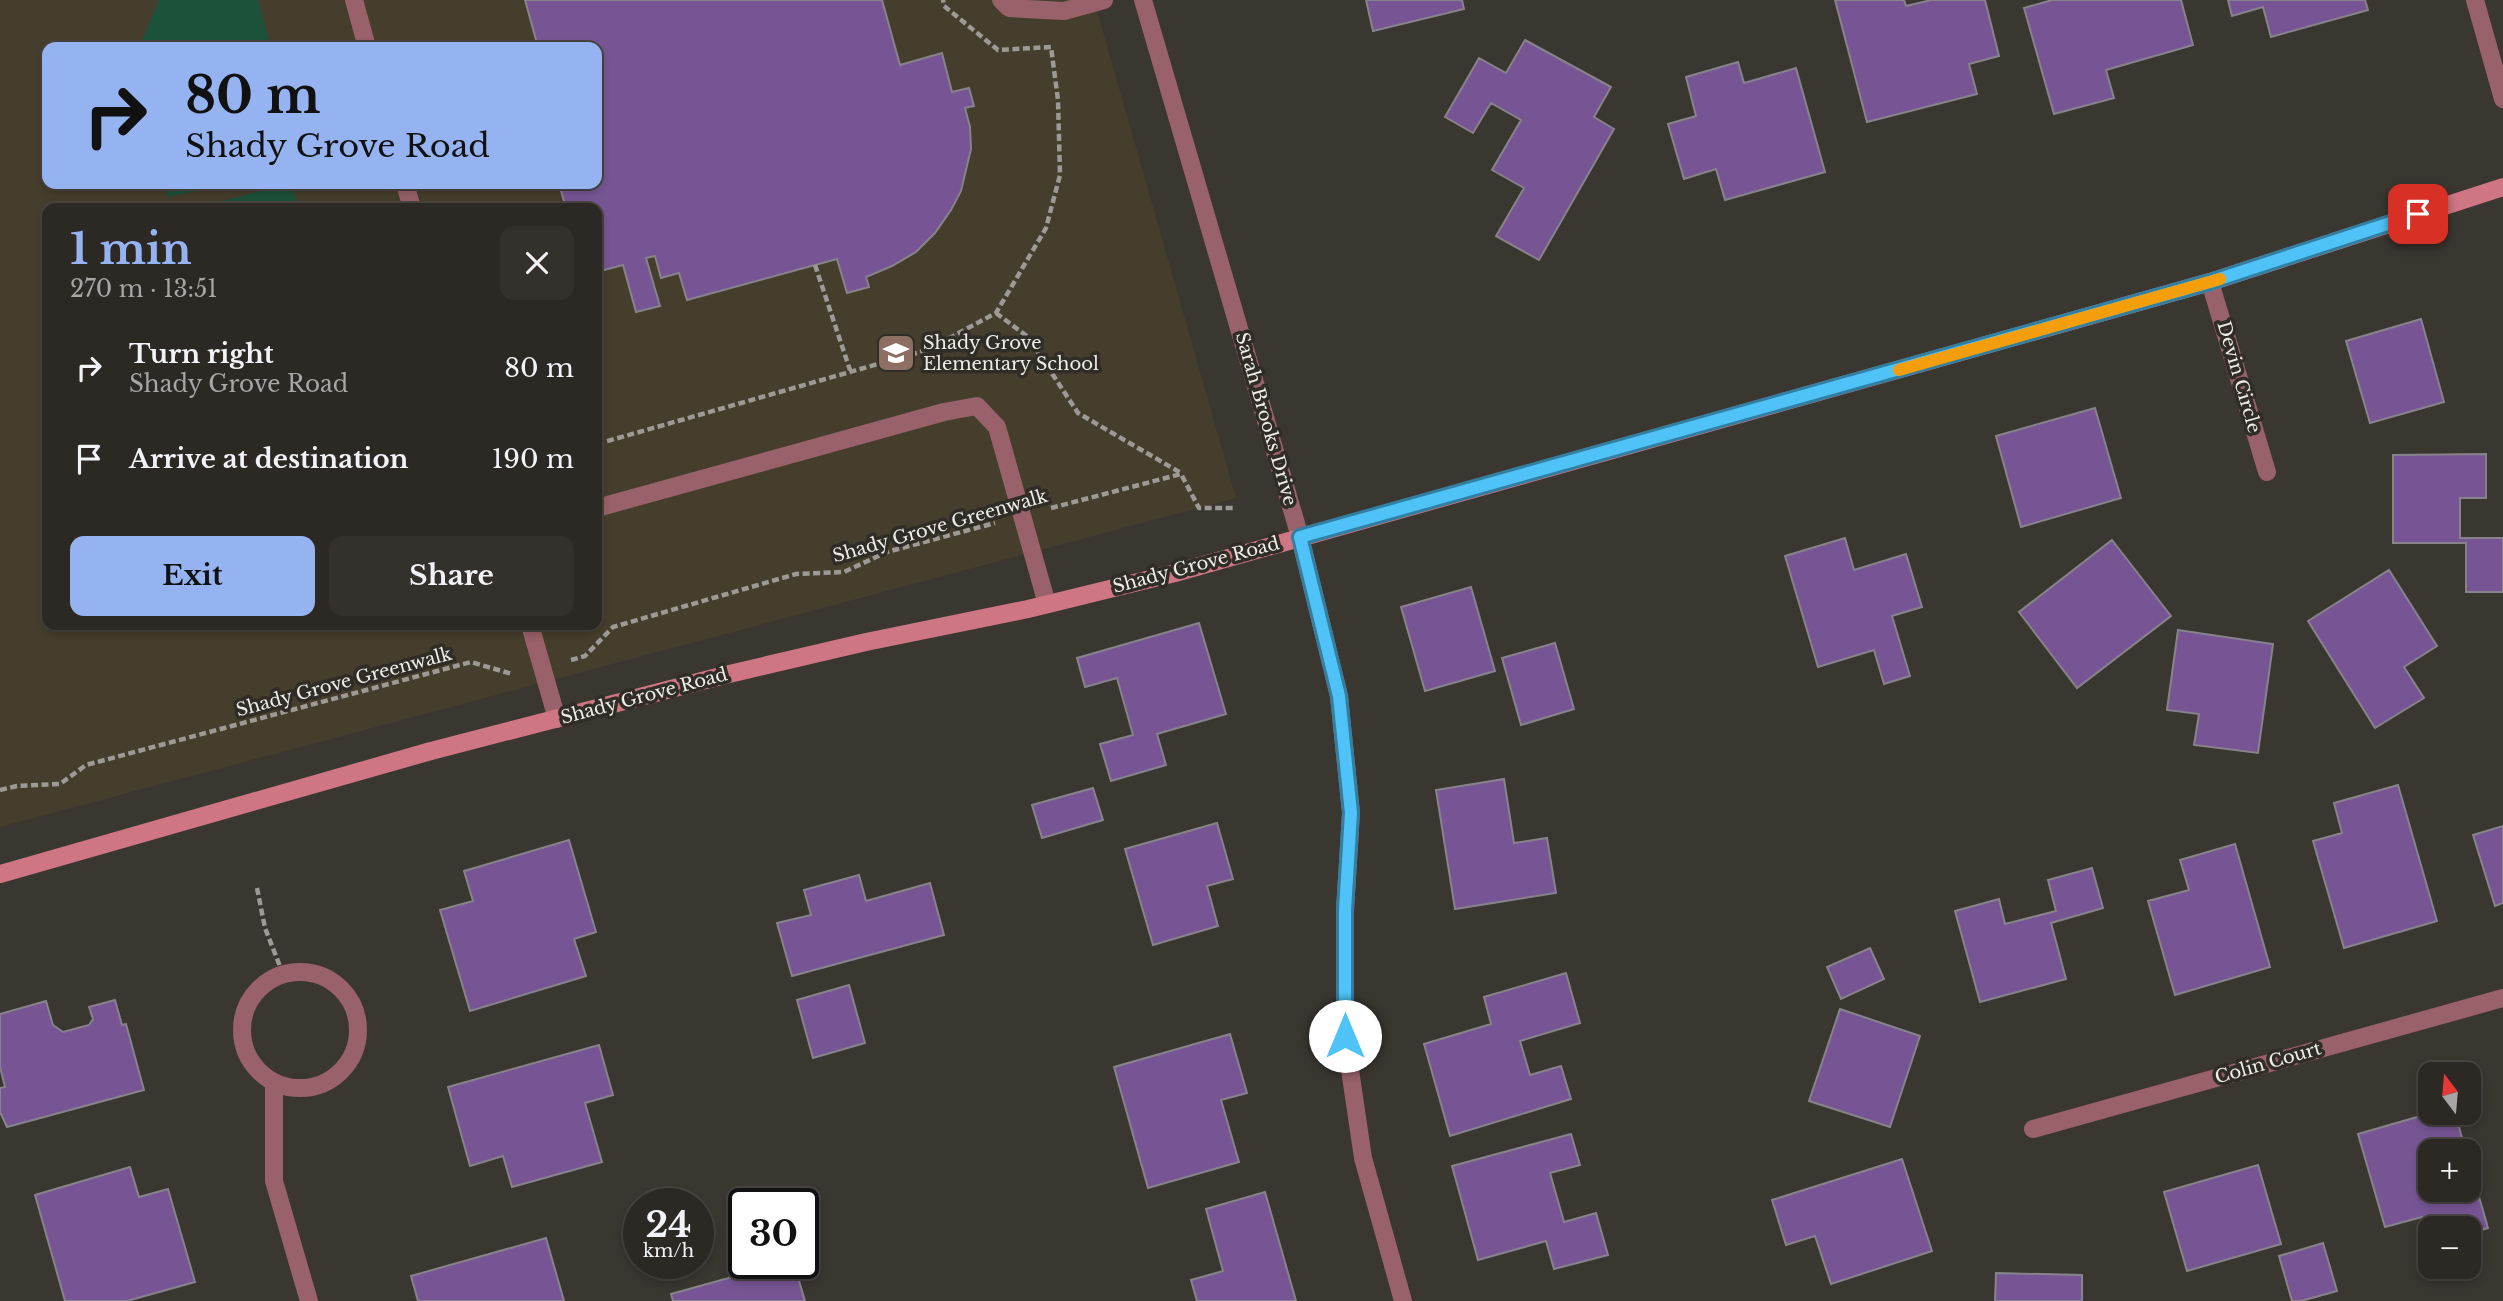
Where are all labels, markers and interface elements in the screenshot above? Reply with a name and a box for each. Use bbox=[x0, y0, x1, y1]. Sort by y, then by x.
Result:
text: 80 m bbox=[185, 65, 320, 126]
icon: right bbox=[70, 70, 161, 161]
text: Shady Grove Road bbox=[185, 126, 490, 166]
pin bbox=[2388, 184, 2448, 244]
icon: arrive bbox=[2399, 195, 2437, 233]
text: 1 min bbox=[70, 223, 192, 275]
button: close bbox=[500, 226, 574, 300]
text: 270 m · 13:51 bbox=[70, 275, 217, 303]
street label: Devin Circle bbox=[2213, 318, 2265, 436]
street label: Sarah Brooks Drive bbox=[1231, 330, 1301, 508]
school or university icon: Shady Grove Elementary School bbox=[875, 332, 917, 374]
place label: Shady Grove Elementary School bbox=[923, 332, 1099, 375]
text: Turn right bbox=[129, 338, 274, 370]
icon: right bbox=[70, 349, 108, 387]
text: 80 m bbox=[504, 352, 574, 384]
text: Shady Grove Road bbox=[129, 370, 348, 398]
icon: arrive bbox=[70, 440, 108, 478]
text: Arrive at destination bbox=[129, 443, 409, 475]
text: 190 m bbox=[492, 443, 574, 475]
street label: Shady Grove Greenwalk bbox=[830, 485, 1050, 567]
street label: Shady Grove Road bbox=[1110, 532, 1282, 598]
button: Exit bbox=[70, 536, 315, 616]
button: Share bbox=[329, 536, 574, 616]
street label: Shady Grove Greenwalk bbox=[234, 643, 454, 721]
street label: Shady Grove Road bbox=[558, 663, 730, 729]
position arrow bbox=[1308, 999, 1382, 1073]
street label: Colin Court bbox=[2212, 1037, 2324, 1089]
north arrow bbox=[2418, 1062, 2482, 1125]
map controls bbox=[2418, 1062, 2481, 1279]
button: + bbox=[2418, 1139, 2481, 1202]
speed limit sign: 30 bbox=[728, 1188, 819, 1279]
text: 24 bbox=[645, 1203, 692, 1246]
button: − bbox=[2418, 1216, 2481, 1279]
text: km/h bbox=[643, 1240, 694, 1262]

